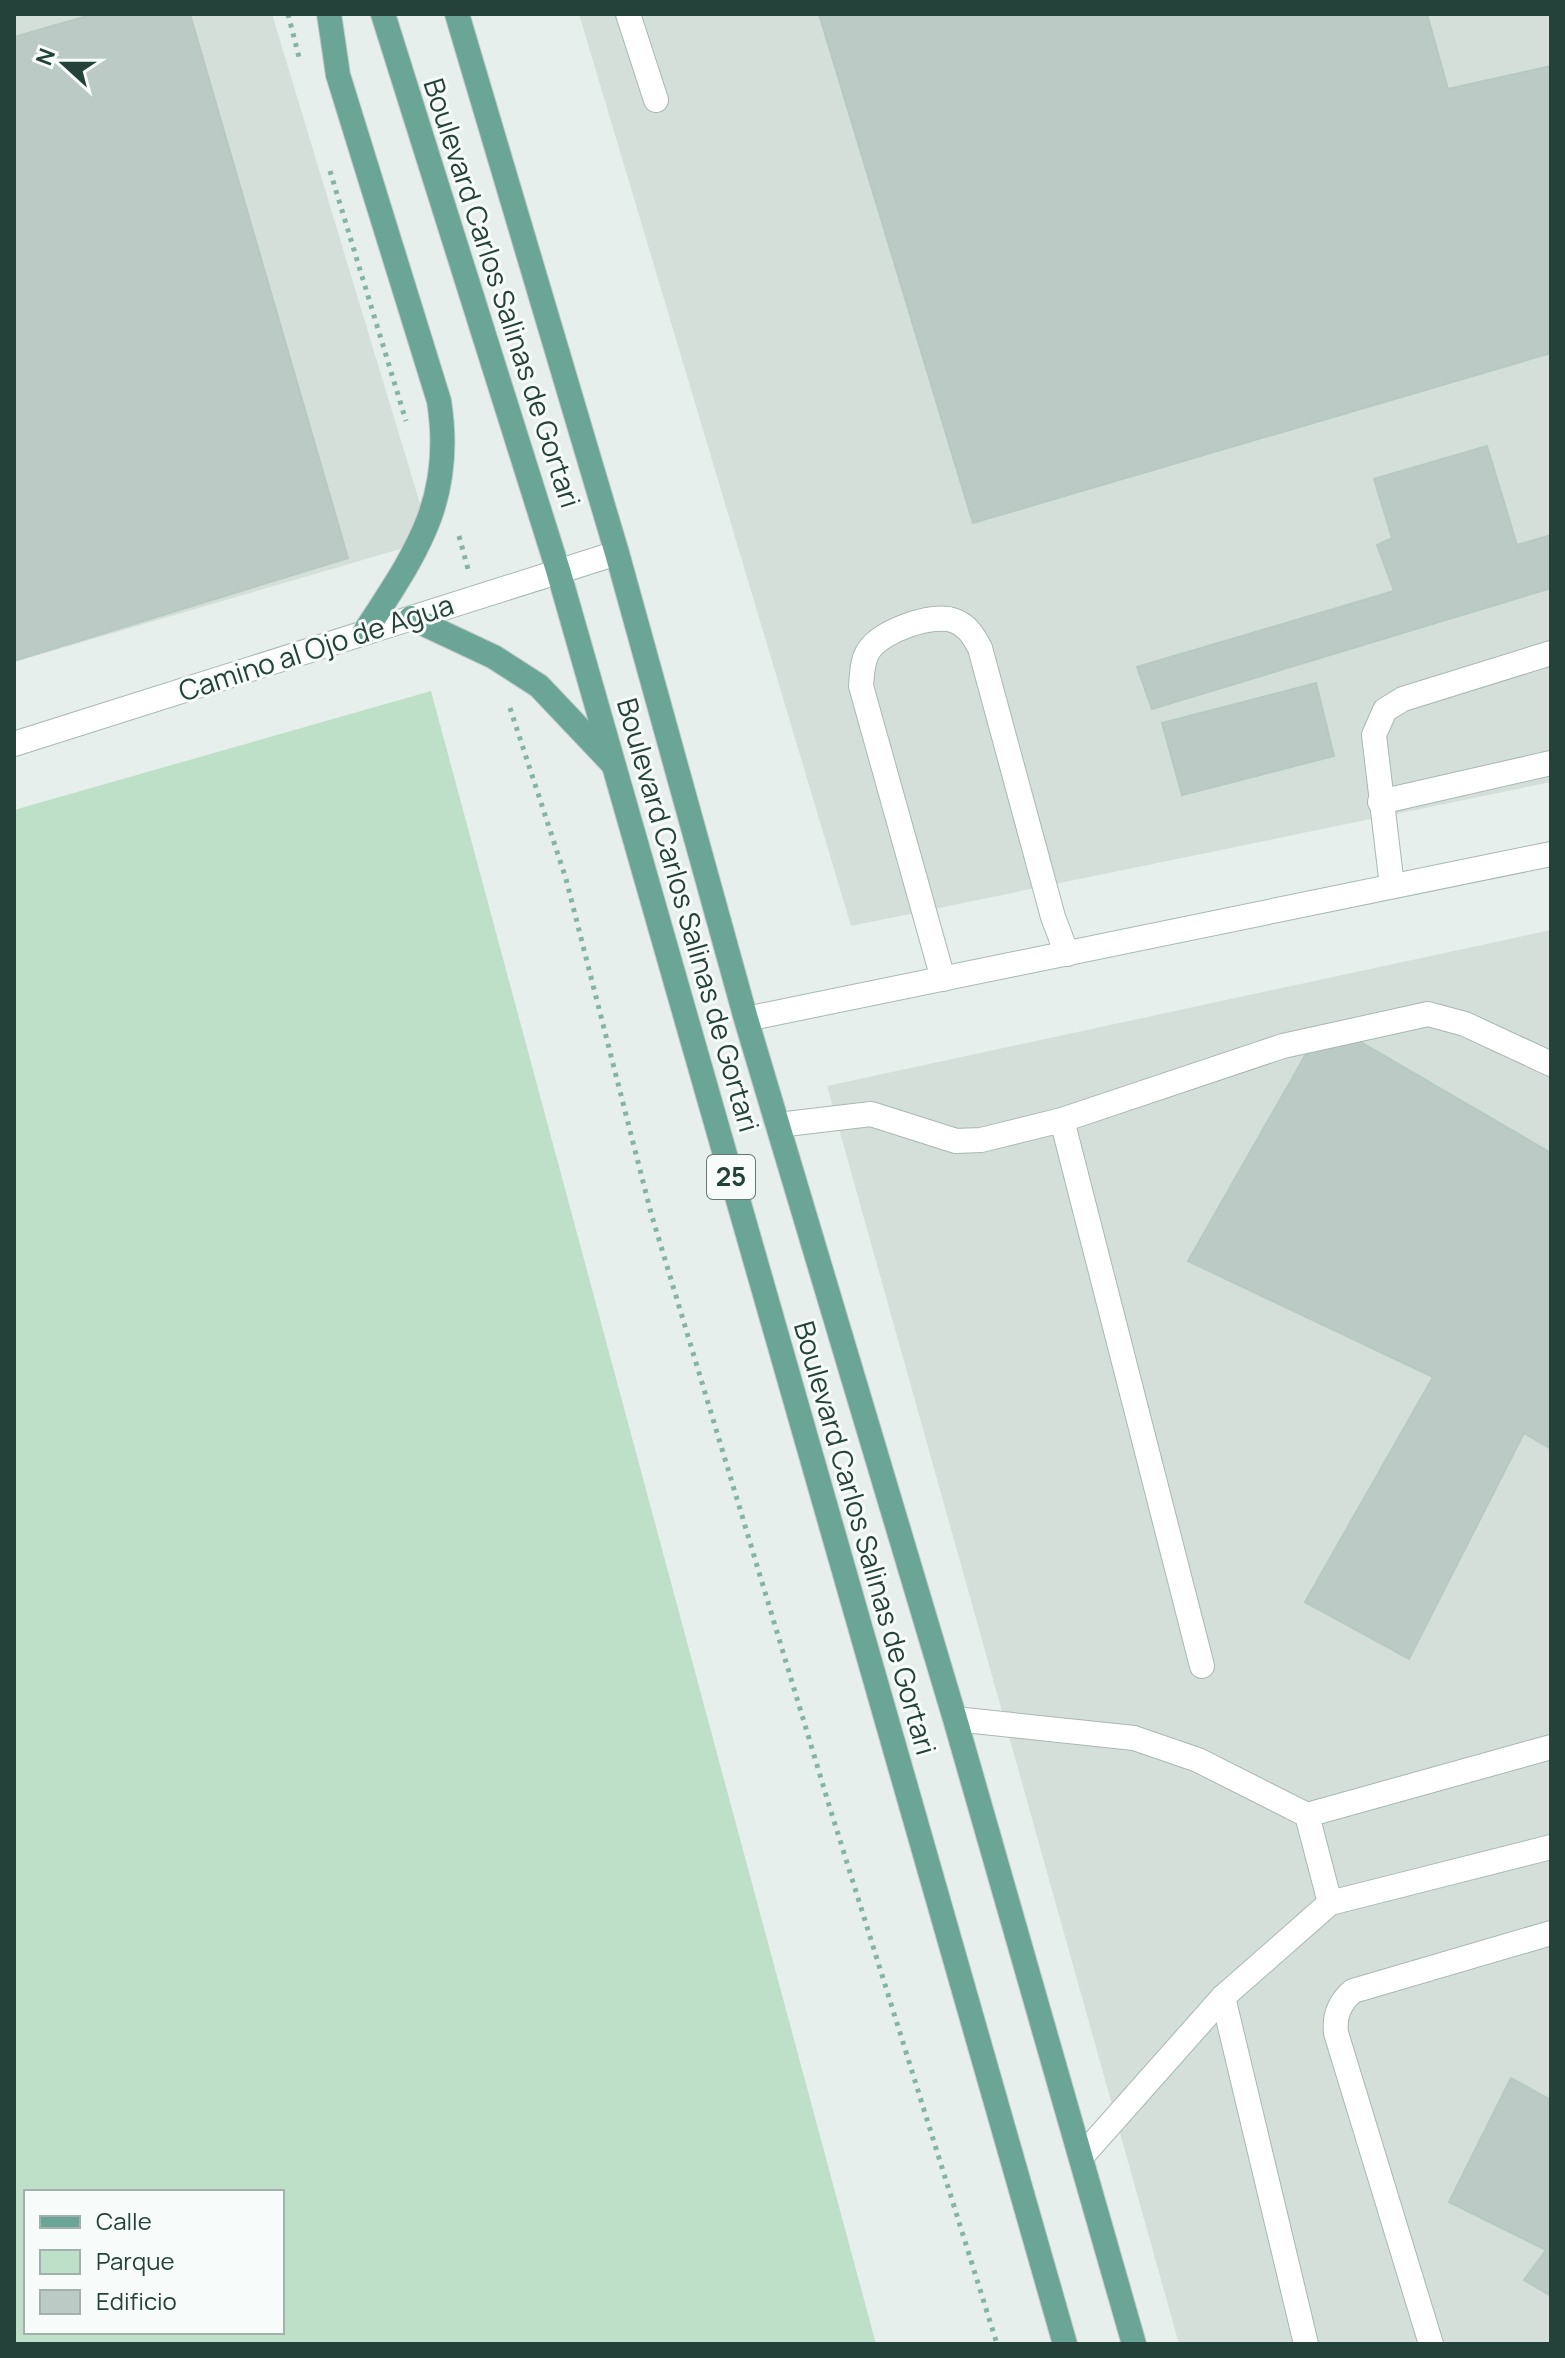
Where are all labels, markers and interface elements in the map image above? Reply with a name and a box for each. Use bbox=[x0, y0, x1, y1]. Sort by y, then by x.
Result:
north arrow bbox=[24, 24, 104, 104]
text: N bbox=[28, 44, 62, 70]
street label: Boulevard Carlos Salinas de Gortari bbox=[415, 73, 590, 512]
street label: Camino al Ojo de Agua bbox=[173, 585, 458, 709]
street label: Boulevard Carlos Salinas de Gortari bbox=[609, 694, 769, 1136]
road number: 25 bbox=[707, 1155, 755, 1199]
street label: Boulevard Carlos Salinas de Gortari bbox=[786, 1317, 946, 1759]
legend bbox=[24, 2190, 284, 2334]
text: Calle bbox=[96, 2204, 152, 2237]
text: Parque bbox=[96, 2244, 174, 2277]
text: Edificio bbox=[96, 2284, 177, 2317]

